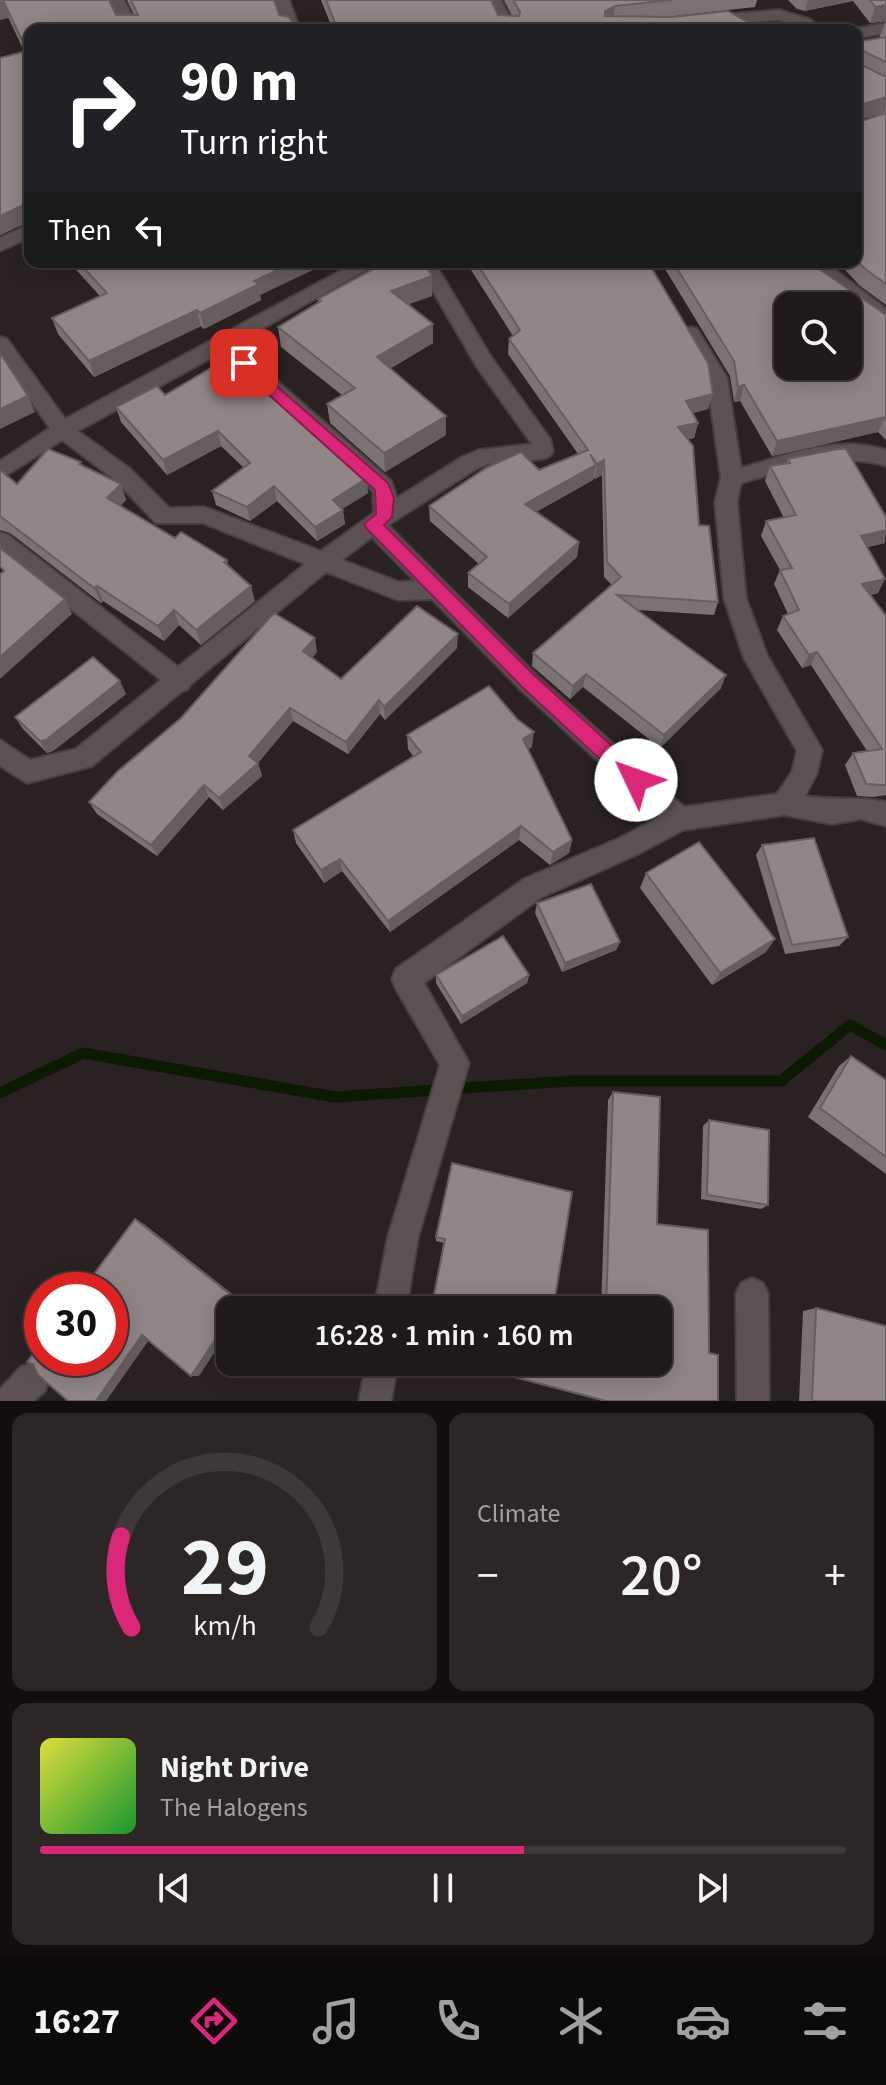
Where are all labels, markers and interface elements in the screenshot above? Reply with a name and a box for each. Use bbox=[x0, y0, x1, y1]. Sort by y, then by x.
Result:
text: 90 m bbox=[180, 43, 298, 122]
icon: right bbox=[48, 56, 152, 160]
text: Turn right bbox=[180, 117, 328, 168]
icon: left bbox=[128, 208, 172, 252]
text: Then bbox=[48, 209, 112, 252]
map controls bbox=[774, 292, 862, 380]
button: search bbox=[774, 292, 862, 380]
pin bbox=[210, 329, 278, 397]
icon: arrive bbox=[222, 341, 266, 385]
position arrow bbox=[594, 738, 678, 822]
speed limit sign: 30 bbox=[24, 1272, 128, 1376]
text: 16:28 · 1 min · 160 m bbox=[314, 1314, 574, 1357]
text: Climate bbox=[477, 1495, 561, 1532]
text: 29 bbox=[181, 1509, 268, 1627]
text: 20° bbox=[620, 1534, 703, 1619]
text: − bbox=[477, 1545, 499, 1608]
text: + bbox=[824, 1545, 846, 1608]
text: km/h bbox=[193, 1606, 256, 1646]
text: Night Drive bbox=[160, 1746, 309, 1789]
text: The Halogens bbox=[160, 1789, 308, 1826]
icon: previous bbox=[152, 1866, 196, 1910]
icon: pause bbox=[421, 1866, 465, 1910]
icon: next bbox=[690, 1866, 734, 1910]
icon: directions bbox=[186, 1993, 242, 2049]
icon: music bbox=[308, 1993, 364, 2049]
icon: phone bbox=[430, 1993, 486, 2049]
icon: climate bbox=[553, 1993, 609, 2049]
icon: car bbox=[675, 1993, 731, 2049]
icon: filters bbox=[797, 1993, 853, 2049]
text: 16:27 bbox=[33, 1996, 120, 2047]

